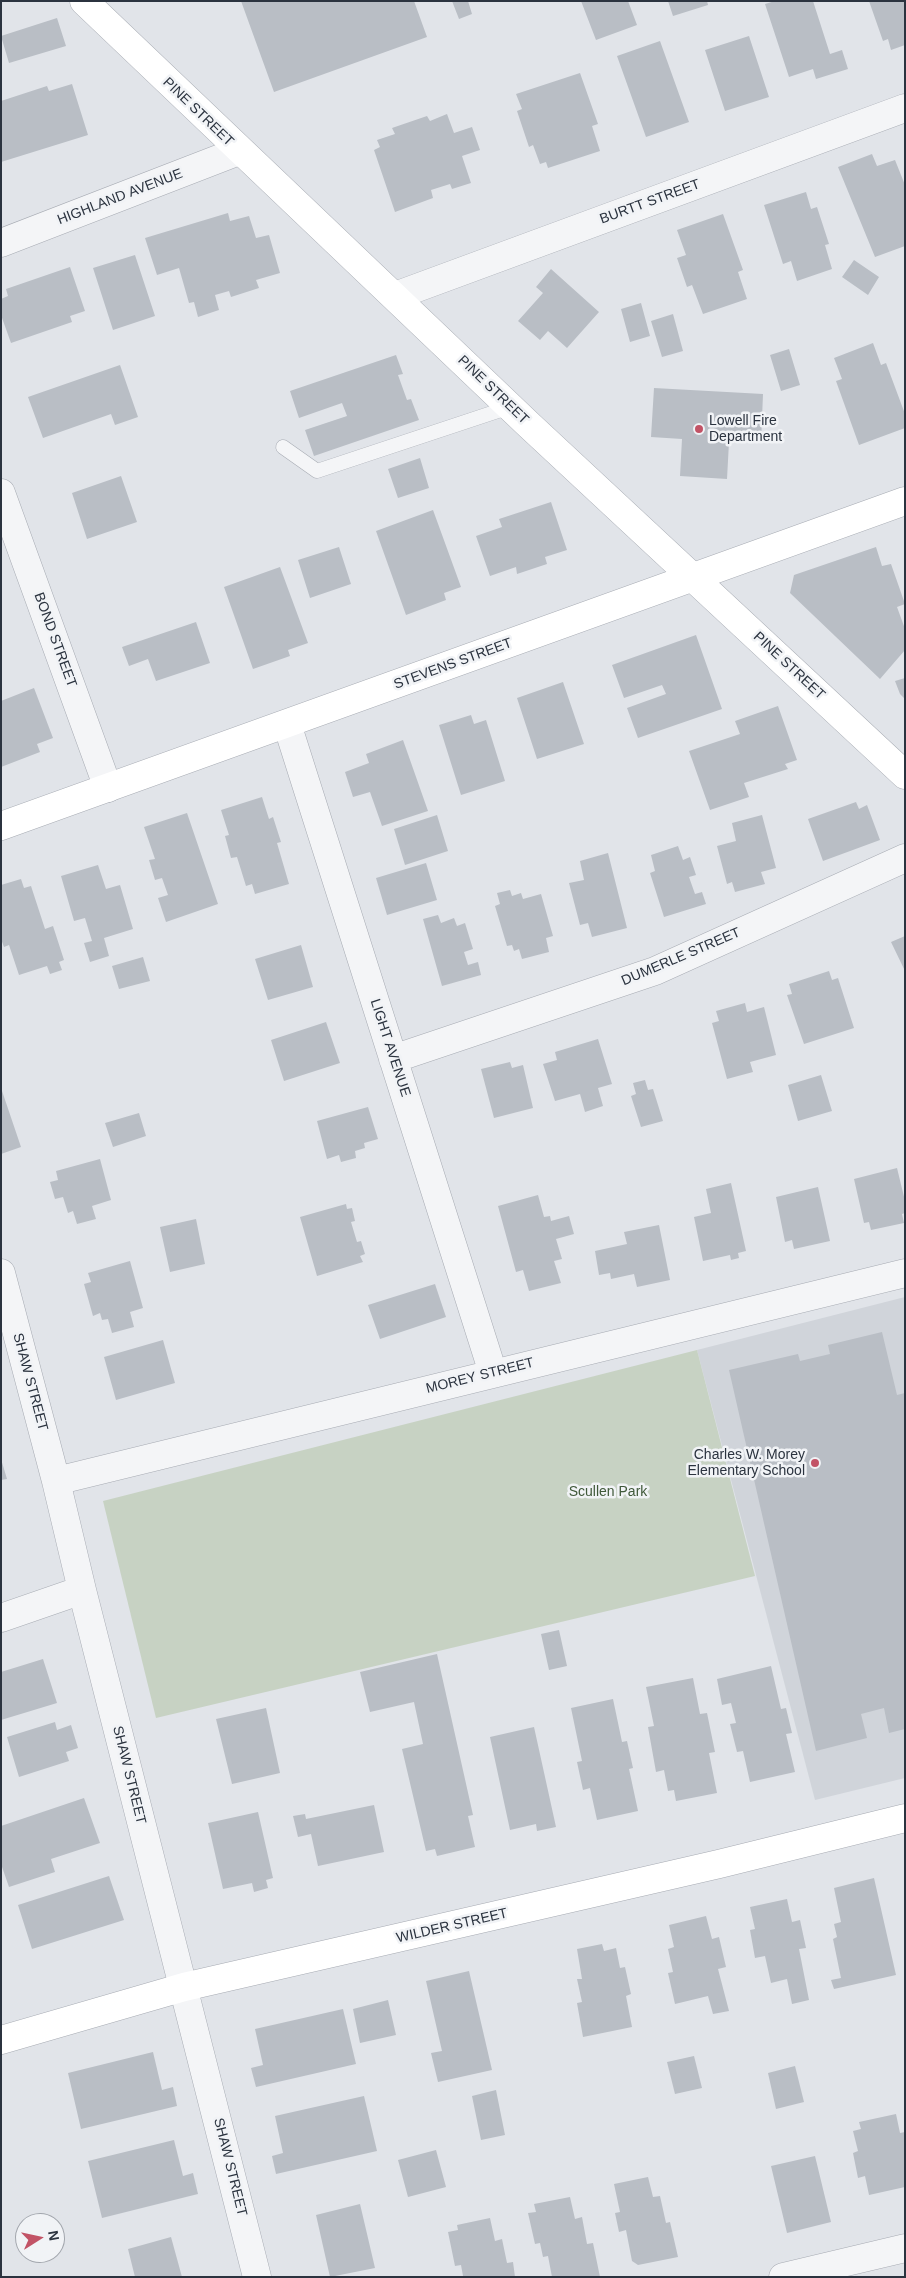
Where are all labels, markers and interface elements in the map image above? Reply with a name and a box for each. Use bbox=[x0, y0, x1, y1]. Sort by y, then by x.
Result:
street label: PINE STREET bbox=[159, 74, 237, 150]
street label: HIGHLAND AVENUE bbox=[55, 165, 185, 229]
street label: BURTT STREET bbox=[598, 176, 702, 228]
street label: PINE STREET bbox=[454, 352, 532, 428]
place label: Lowell Fire Department bbox=[709, 413, 782, 446]
marker: Lowell Fire Department bbox=[693, 423, 705, 435]
street label: BOND STREET bbox=[30, 590, 80, 690]
street label: PINE STREET bbox=[750, 629, 828, 703]
street label: STEVENS STREET bbox=[392, 635, 514, 693]
street label: DUMERLE STREET bbox=[619, 924, 743, 990]
street label: LIGHT AVENUE bbox=[366, 997, 414, 1099]
street label: SHAW STREET bbox=[9, 1331, 51, 1433]
street label: MOREY STREET bbox=[424, 1354, 536, 1398]
place label: Charles W. Morey Elementary School bbox=[687, 1447, 805, 1480]
marker: Charles W. Morey Elementary School bbox=[809, 1457, 821, 1469]
park label: Scullen Park bbox=[569, 1484, 647, 1500]
street label: SHAW STREET bbox=[109, 1724, 149, 1826]
street label: WILDER STREET bbox=[395, 1905, 509, 1947]
street label: SHAW STREET bbox=[210, 2116, 250, 2218]
north arrow bbox=[15, 2213, 65, 2263]
text: N bbox=[45, 2229, 63, 2242]

